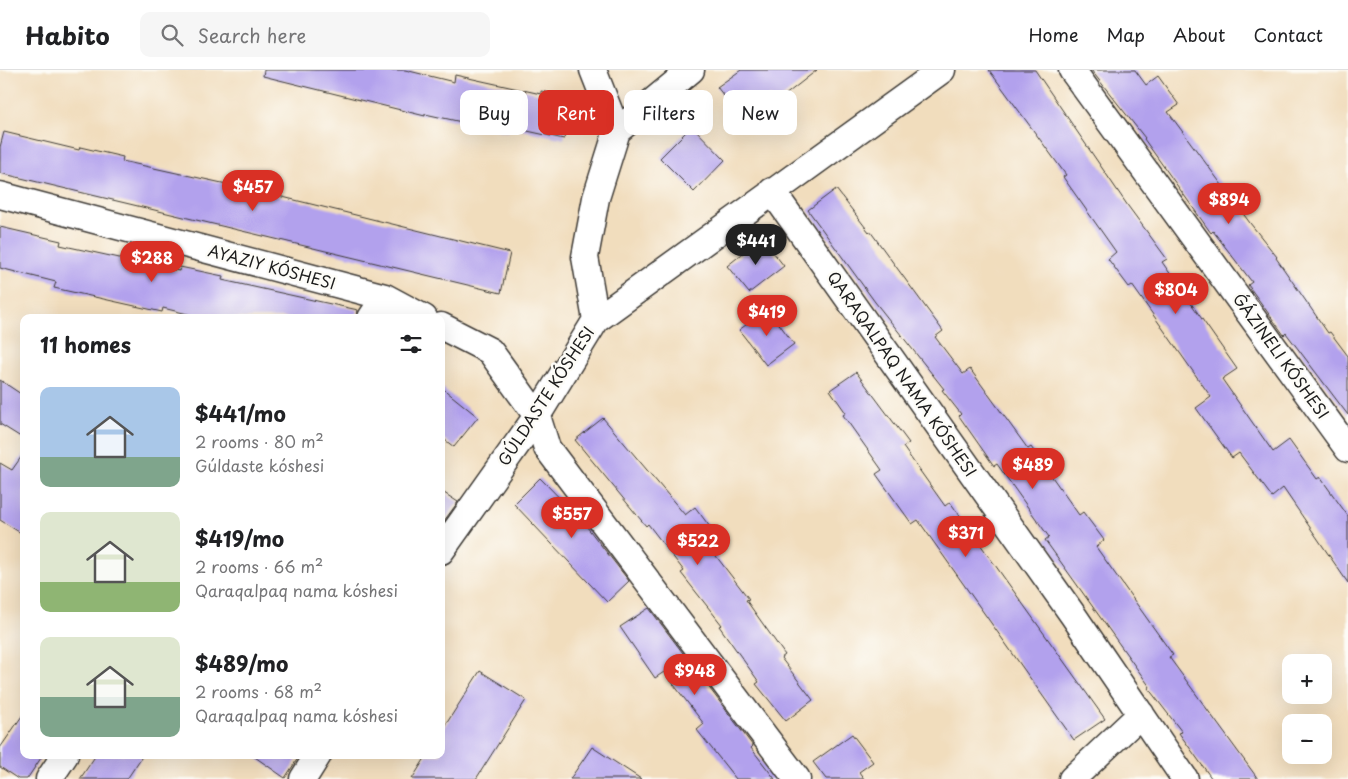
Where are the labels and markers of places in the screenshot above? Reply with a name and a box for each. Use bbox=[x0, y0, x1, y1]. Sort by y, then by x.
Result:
pin: $457 bbox=[223, 170, 283, 212]
pin: $894 bbox=[1199, 182, 1259, 225]
pin: $441 bbox=[726, 224, 786, 266]
pin: $288 bbox=[122, 240, 182, 283]
pin: $804 bbox=[1146, 272, 1206, 315]
pin: $419 bbox=[737, 294, 797, 337]
pin: $489 bbox=[1003, 448, 1063, 490]
pin: $557 bbox=[542, 496, 602, 539]
pin: $371 bbox=[936, 516, 996, 558]
pin: $522 bbox=[668, 524, 728, 566]
pin: $948 bbox=[665, 654, 725, 696]

